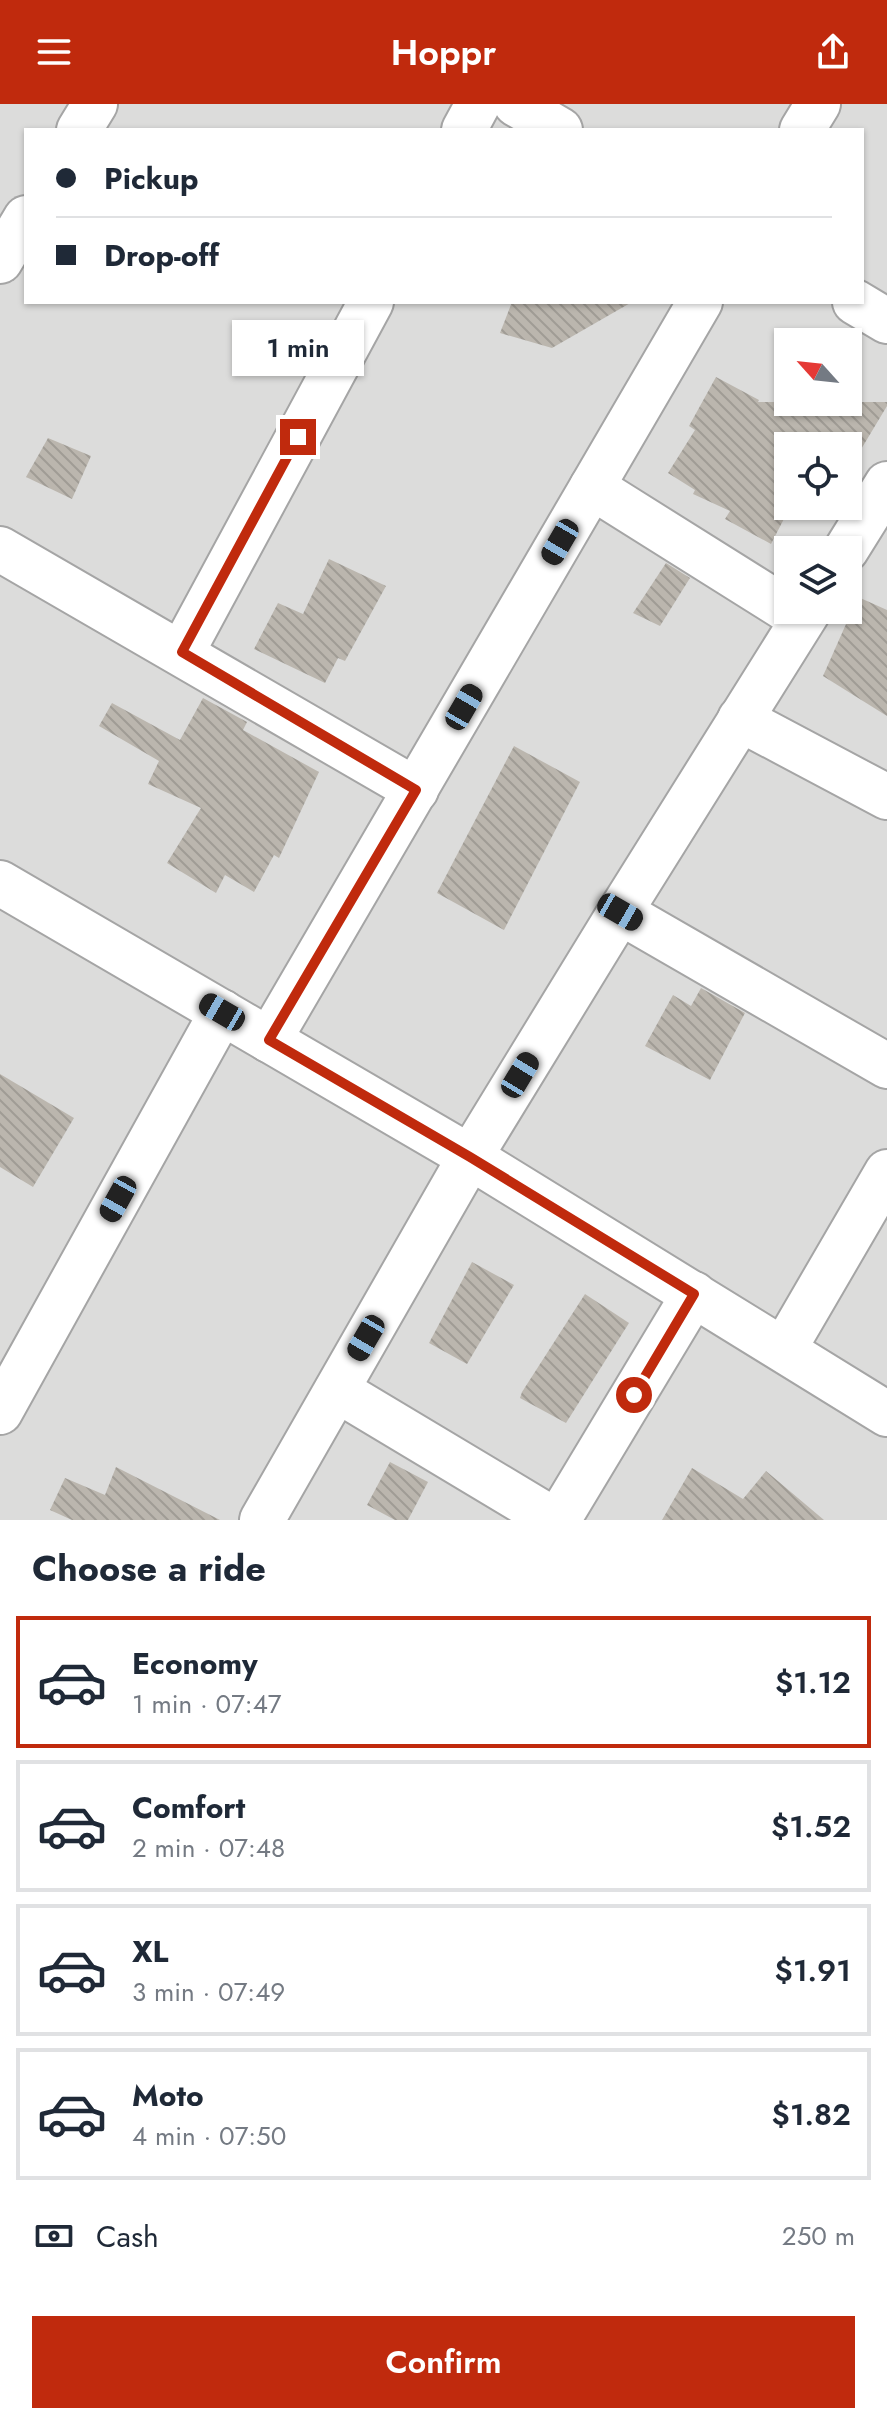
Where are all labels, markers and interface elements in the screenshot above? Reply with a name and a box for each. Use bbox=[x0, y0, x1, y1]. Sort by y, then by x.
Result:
text: Hoppr bbox=[391, 26, 496, 78]
icon: menu bbox=[32, 30, 76, 74]
icon: share bbox=[811, 30, 855, 74]
text: Pickup bbox=[104, 157, 199, 200]
text: Drop-off bbox=[104, 234, 219, 277]
callout: 1 min bbox=[232, 321, 364, 377]
north arrow bbox=[774, 328, 862, 416]
map controls bbox=[774, 328, 862, 624]
text: 1 min bbox=[266, 329, 330, 367]
route end bbox=[280, 419, 316, 455]
button: locate bbox=[774, 432, 862, 520]
car bbox=[538, 515, 582, 569]
button: layers bbox=[774, 536, 862, 624]
car bbox=[442, 680, 486, 734]
car bbox=[593, 890, 647, 934]
car bbox=[195, 990, 249, 1034]
car bbox=[497, 1048, 543, 1102]
car bbox=[96, 1172, 140, 1226]
car bbox=[344, 1311, 388, 1365]
route start bbox=[616, 1377, 652, 1413]
text: Choose a ride bbox=[32, 1542, 266, 1594]
text: Economy bbox=[132, 1642, 258, 1685]
icon: car bbox=[36, 1646, 108, 1718]
text: $1.12 bbox=[775, 1661, 851, 1704]
text: 1 min · 07:47 bbox=[132, 1685, 281, 1723]
text: Comfort bbox=[132, 1786, 245, 1829]
icon: car bbox=[36, 1790, 108, 1862]
text: $1.52 bbox=[771, 1805, 851, 1848]
text: 2 min · 07:48 bbox=[132, 1829, 285, 1867]
text: XL bbox=[132, 1930, 168, 1973]
icon: car bbox=[36, 1934, 108, 2006]
text: $1.91 bbox=[775, 1949, 851, 1992]
text: 3 min · 07:49 bbox=[132, 1973, 285, 2011]
text: Moto bbox=[132, 2074, 204, 2117]
icon: car bbox=[36, 2078, 108, 2150]
text: $1.82 bbox=[772, 2093, 851, 2136]
text: 4 min · 07:50 bbox=[132, 2117, 286, 2155]
icon: cash bbox=[32, 2214, 76, 2258]
text: Cash bbox=[96, 2215, 159, 2258]
text: 250 m bbox=[782, 2217, 855, 2255]
button: Confirm bbox=[32, 2316, 855, 2408]

